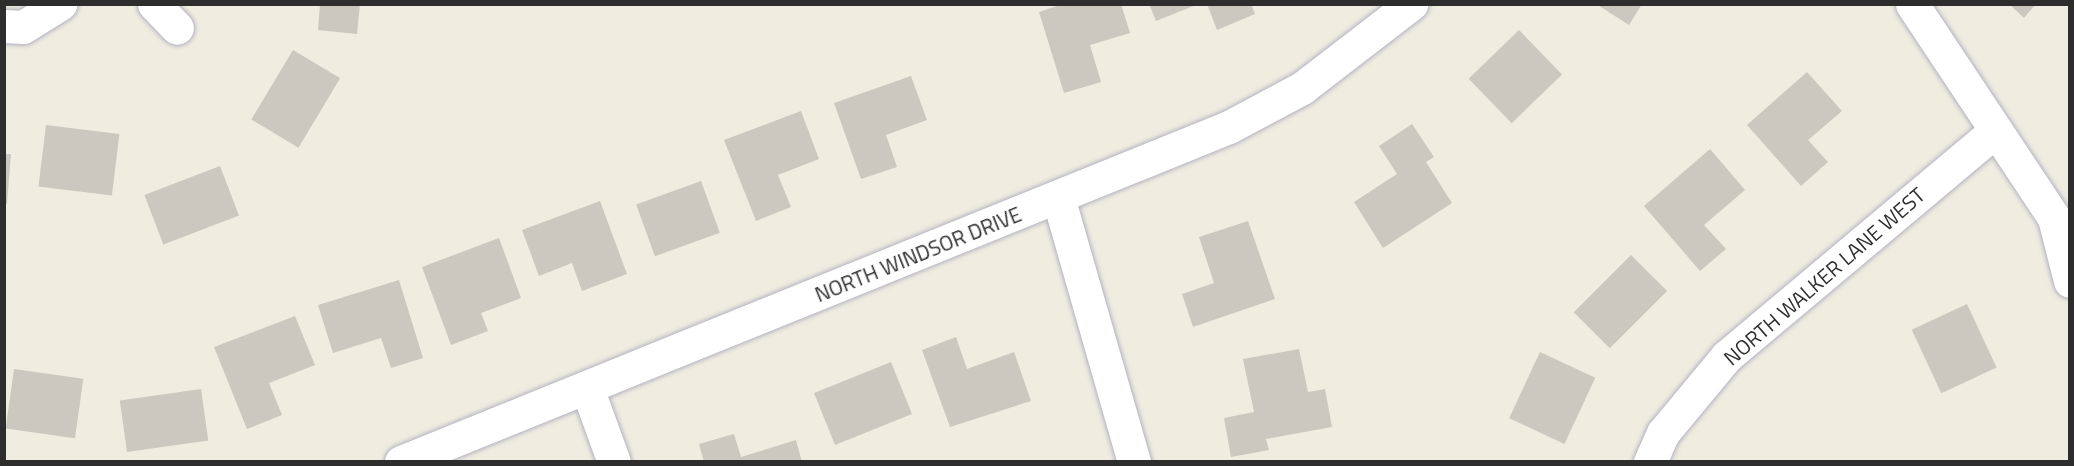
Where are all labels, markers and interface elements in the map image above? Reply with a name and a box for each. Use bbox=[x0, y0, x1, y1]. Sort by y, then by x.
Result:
street label: NORTH WALKER LANE WEST bbox=[1718, 182, 1930, 370]
street label: NORTH WINDSOR DRIVE bbox=[811, 201, 1025, 307]

